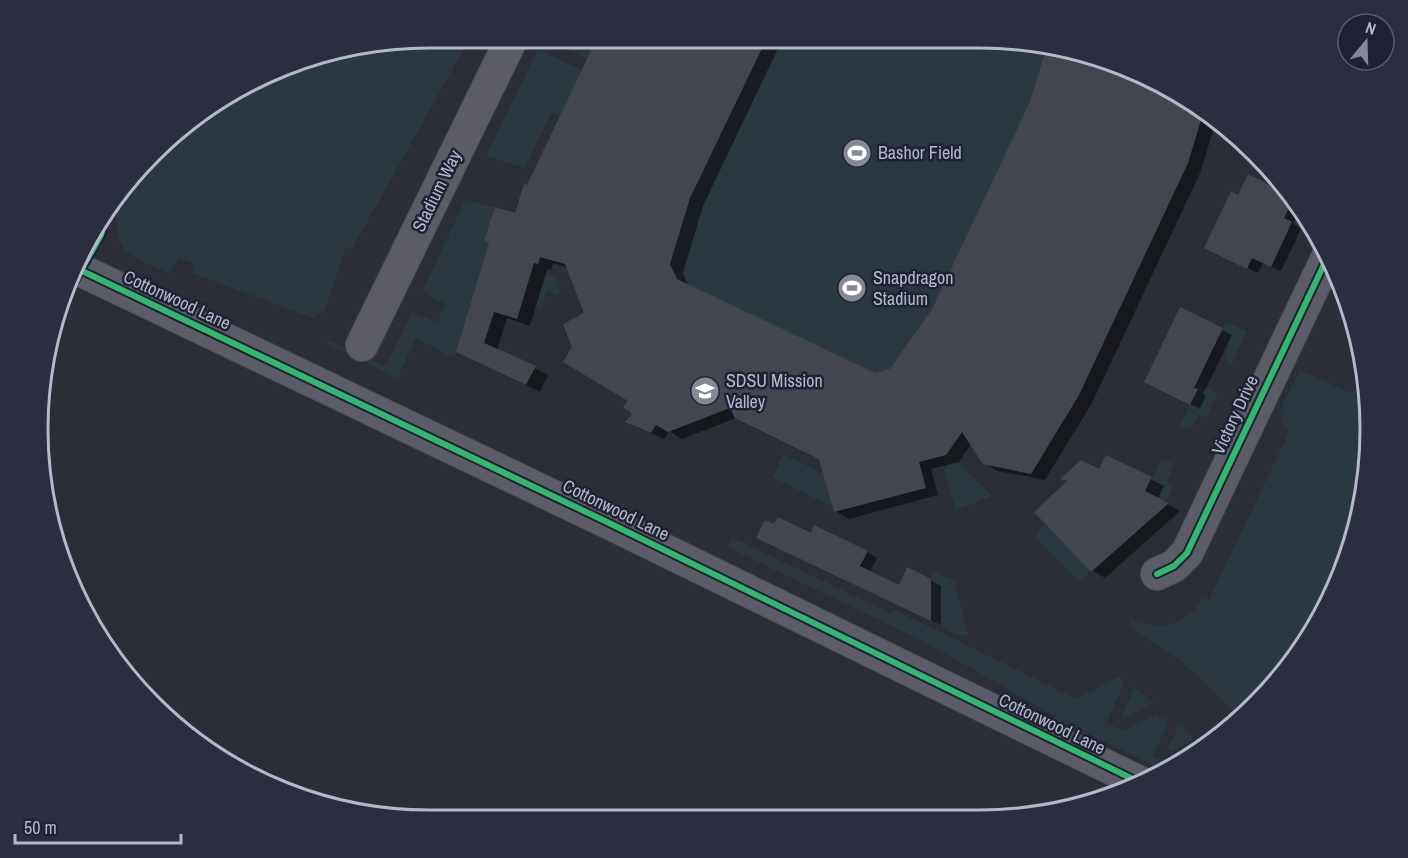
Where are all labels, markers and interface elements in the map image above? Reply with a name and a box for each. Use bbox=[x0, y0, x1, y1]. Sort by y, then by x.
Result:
north arrow bbox=[1336, 12, 1396, 72]
text: N bbox=[1363, 16, 1379, 40]
sports icon: Bashor Field bbox=[841, 137, 873, 169]
place label: Bashor Field bbox=[878, 140, 962, 165]
street label: Stadium Way bbox=[406, 145, 467, 236]
street label: Cottonwood Lane bbox=[119, 264, 235, 335]
place label: Snapdragon Stadium bbox=[873, 265, 953, 311]
sports icon: Snapdragon Stadium bbox=[836, 272, 868, 304]
place label: SDSU Mission Valley bbox=[726, 368, 823, 414]
street label: Victory Drive bbox=[1205, 371, 1264, 459]
school or university icon: SDSU Mission Valley bbox=[689, 375, 721, 407]
street label: Cottonwood Lane bbox=[559, 473, 674, 546]
street label: Cottonwood Lane bbox=[995, 687, 1110, 760]
scale bar bbox=[15, 807, 182, 845]
text: 50 m bbox=[24, 815, 57, 840]

